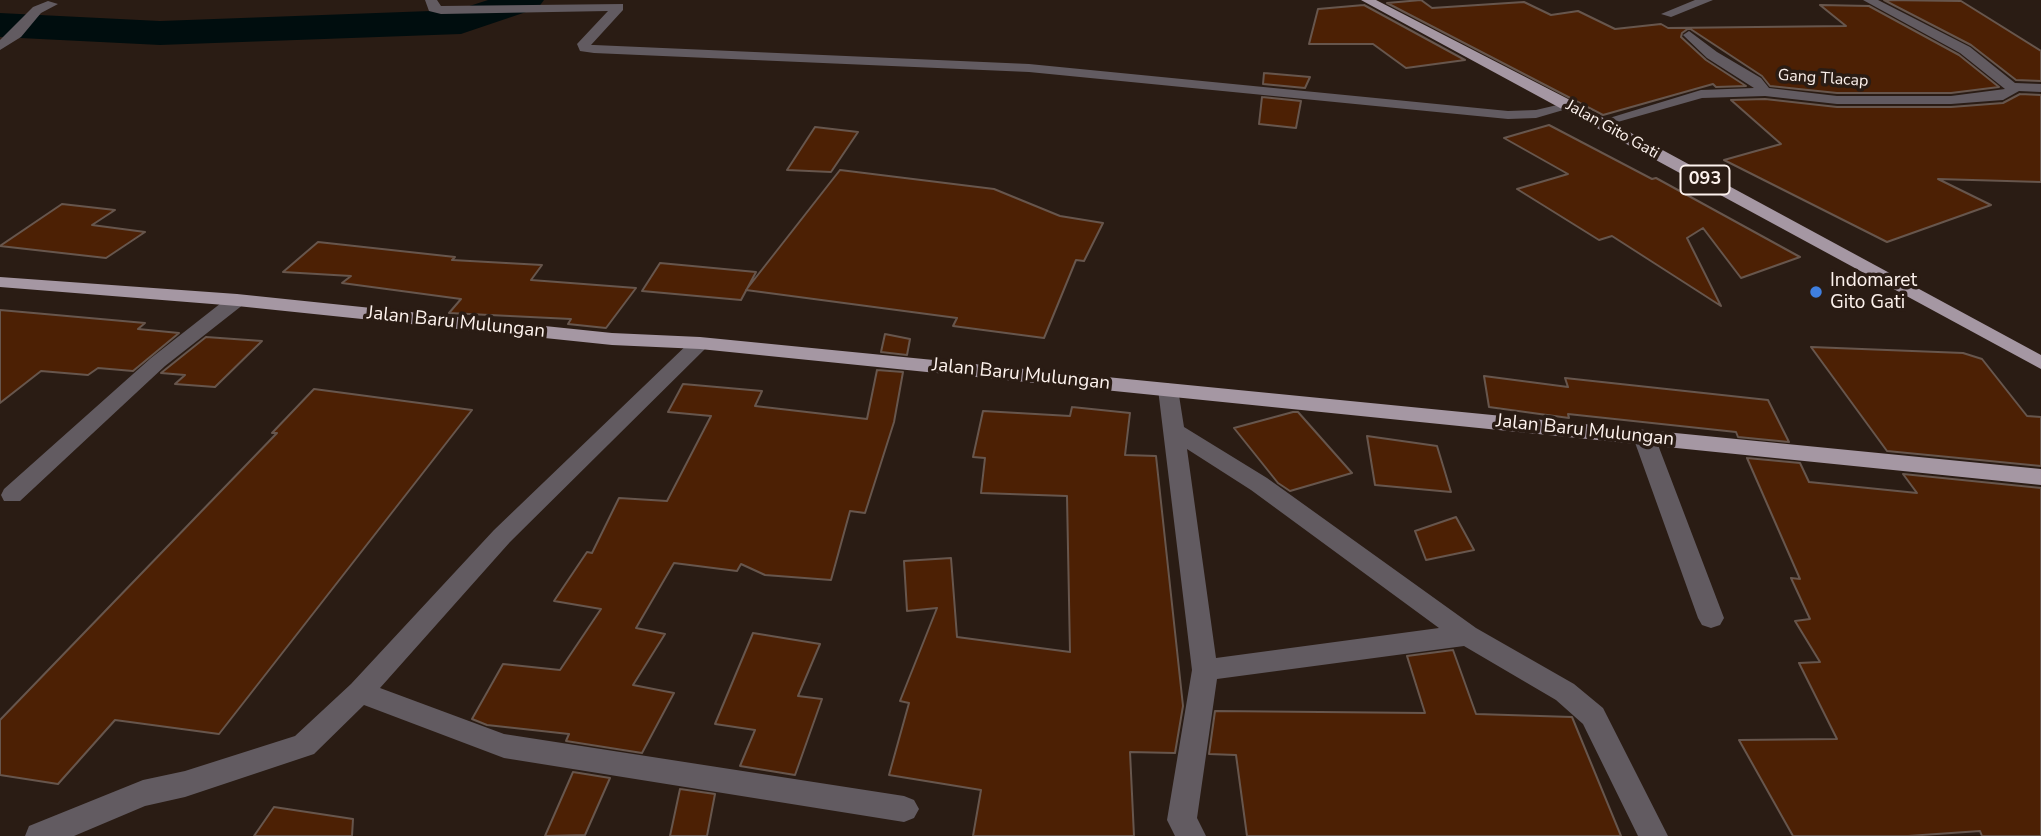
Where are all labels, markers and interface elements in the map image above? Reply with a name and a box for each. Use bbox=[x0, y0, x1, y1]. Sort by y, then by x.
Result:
street label: Gang Tlacap bbox=[1777, 66, 1869, 92]
street label: Jalan Gito Gati bbox=[1562, 97, 1662, 163]
road number: 093 bbox=[1680, 166, 1730, 195]
place label: Indomaret Gito Gati bbox=[1830, 270, 1917, 314]
marker: Indomaret Gito Gati bbox=[1808, 284, 1824, 300]
street label: Jalan Baru Mulungan bbox=[366, 302, 546, 344]
street label: Jalan Baru Mulungan bbox=[931, 354, 1111, 396]
street label: Jalan Baru Mulungan bbox=[1495, 410, 1675, 452]

